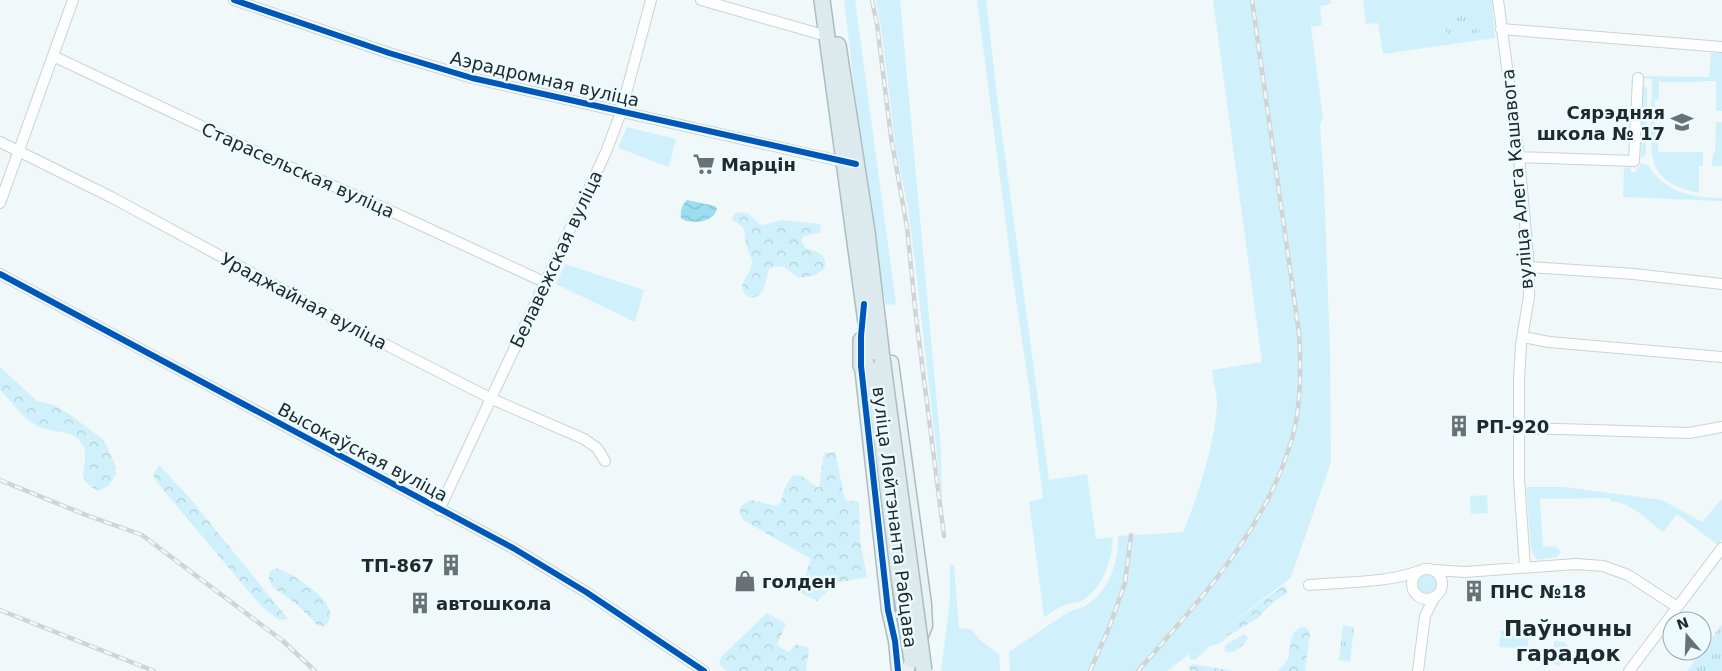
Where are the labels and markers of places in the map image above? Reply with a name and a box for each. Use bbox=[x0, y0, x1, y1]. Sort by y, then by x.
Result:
place label: Сярэдняя школа № 17 bbox=[1537, 102, 1665, 144]
school or university icon: Сярэдняя школа № 17 bbox=[1669, 109, 1695, 135]
supermarket icon: Марцін bbox=[691, 151, 717, 177]
place label: Марцін bbox=[721, 154, 796, 175]
building icon: РП-920 bbox=[1446, 413, 1472, 439]
place label: РП-920 bbox=[1476, 416, 1549, 437]
building icon: ТП-867 bbox=[438, 552, 464, 578]
place label: ТП-867 bbox=[362, 555, 434, 576]
shop icon: голден bbox=[732, 568, 758, 594]
place label: голден bbox=[762, 571, 836, 592]
building icon: ПНС №18 bbox=[1461, 578, 1487, 604]
place label: ПНС №18 bbox=[1490, 581, 1586, 602]
building icon: автошкола bbox=[407, 590, 433, 616]
place label: автошкола bbox=[436, 593, 551, 614]

